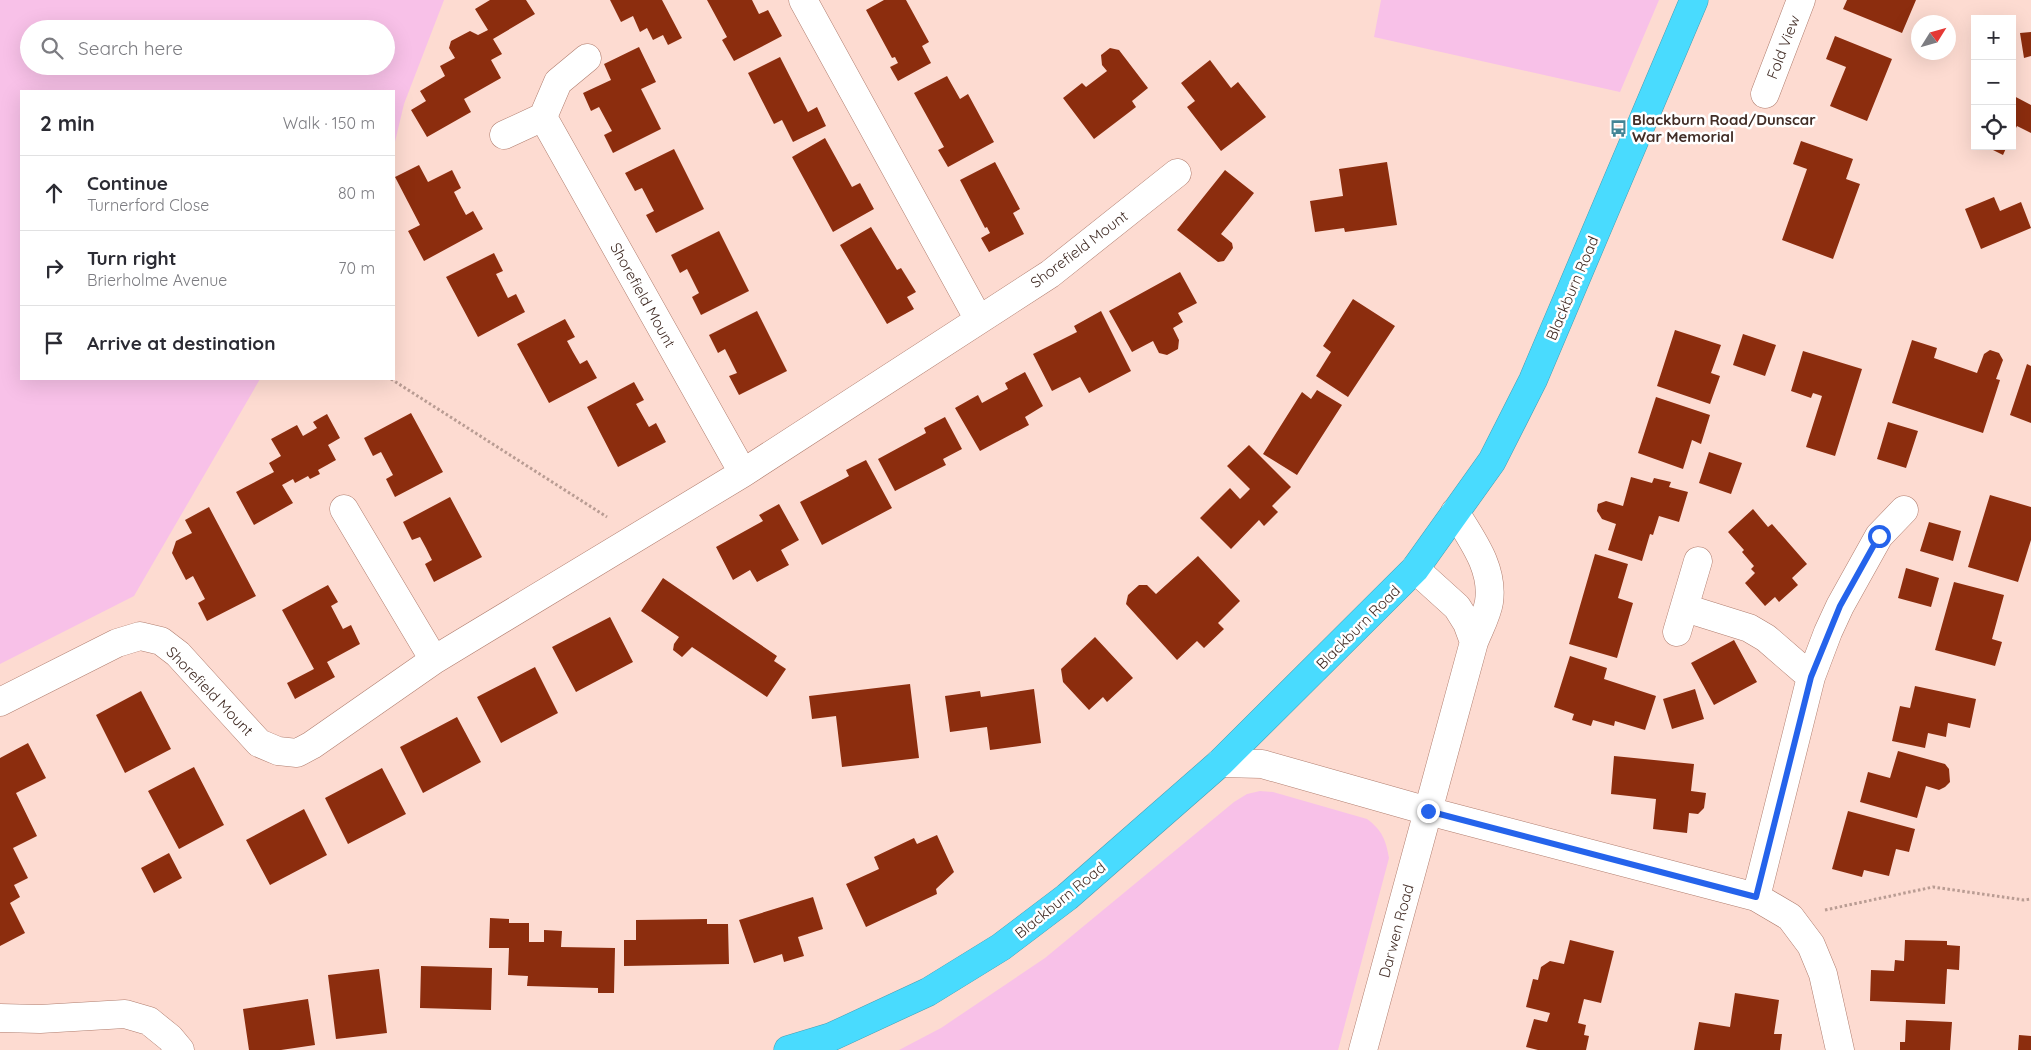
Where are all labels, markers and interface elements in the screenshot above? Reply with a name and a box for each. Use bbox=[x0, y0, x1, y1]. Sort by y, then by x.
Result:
street label: Fold View bbox=[1762, 12, 1804, 82]
north arrow bbox=[1911, 15, 1956, 60]
map controls bbox=[1971, 15, 2016, 150]
button: + bbox=[1971, 15, 2016, 60]
search box bbox=[20, 20, 395, 75]
icon: search bbox=[38, 34, 66, 62]
text: Search here bbox=[78, 36, 183, 60]
button: − bbox=[1971, 60, 2016, 105]
button: locate bbox=[1971, 105, 2016, 150]
text: 2 min bbox=[40, 110, 95, 136]
place label: Blackburn Road/Dunscar War Memorial bbox=[1632, 110, 1816, 146]
text: Walk · 150 m bbox=[283, 113, 375, 133]
bus stop icon: Blackburn Road/Dunscar War Memorial bbox=[1608, 118, 1628, 138]
text: Continue bbox=[87, 171, 168, 195]
icon: ahead bbox=[40, 179, 68, 207]
text: 80 m bbox=[338, 183, 375, 203]
text: Turnerford Close bbox=[87, 195, 209, 215]
street label: Shorefield Mount bbox=[1026, 206, 1132, 292]
street label: Blackburn Road bbox=[1541, 233, 1603, 343]
street label: Shorefield Mount bbox=[606, 239, 680, 351]
text: Turn right bbox=[87, 246, 176, 270]
icon: right bbox=[40, 254, 68, 282]
text: 70 m bbox=[338, 258, 375, 278]
text: Brierholme Avenue bbox=[87, 270, 227, 290]
icon: arrive bbox=[40, 329, 68, 357]
text: Arrive at destination bbox=[87, 331, 276, 355]
route start bbox=[1868, 525, 1891, 548]
street label: Blackburn Road bbox=[1312, 581, 1404, 673]
street label: Shorefield Mount bbox=[162, 642, 258, 740]
route end bbox=[1417, 800, 1440, 823]
street label: Blackburn Road bbox=[1011, 858, 1109, 942]
street label: Darwen Road bbox=[1374, 882, 1418, 980]

